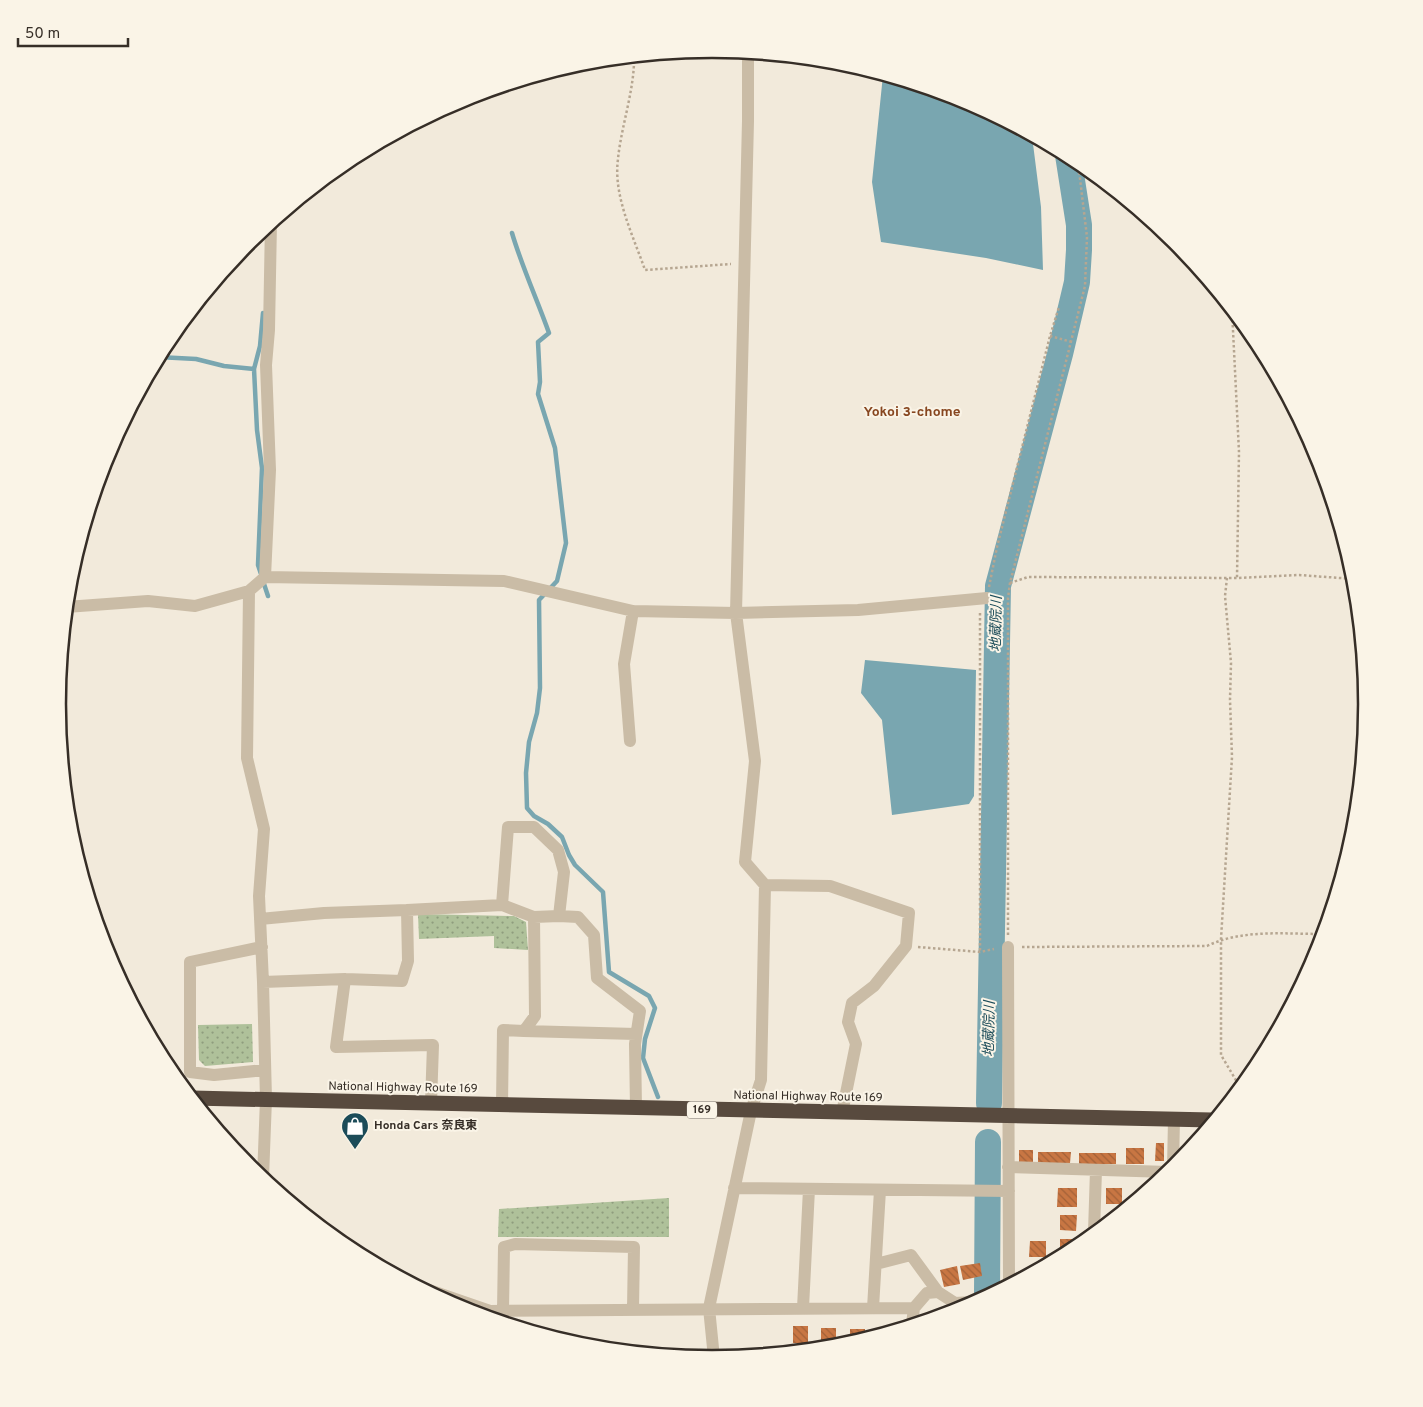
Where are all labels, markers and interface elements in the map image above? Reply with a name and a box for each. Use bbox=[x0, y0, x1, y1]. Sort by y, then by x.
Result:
scale bar bbox=[18, 15, 128, 47]
text: 50 m bbox=[25, 25, 60, 44]
district label: Yokoi 3-chome bbox=[863, 404, 961, 421]
water label: 地蔵院川 bbox=[988, 594, 1006, 652]
water label: 地蔵院川 bbox=[981, 999, 999, 1057]
street label: National Highway Route 169 bbox=[328, 1079, 478, 1097]
street label: National Highway Route 169 bbox=[733, 1088, 883, 1106]
road number: 169 bbox=[687, 1102, 717, 1118]
shop icon: Honda Cars 奈良東 bbox=[340, 1111, 370, 1150]
place label: Honda Cars 奈良東 bbox=[374, 1118, 477, 1134]

